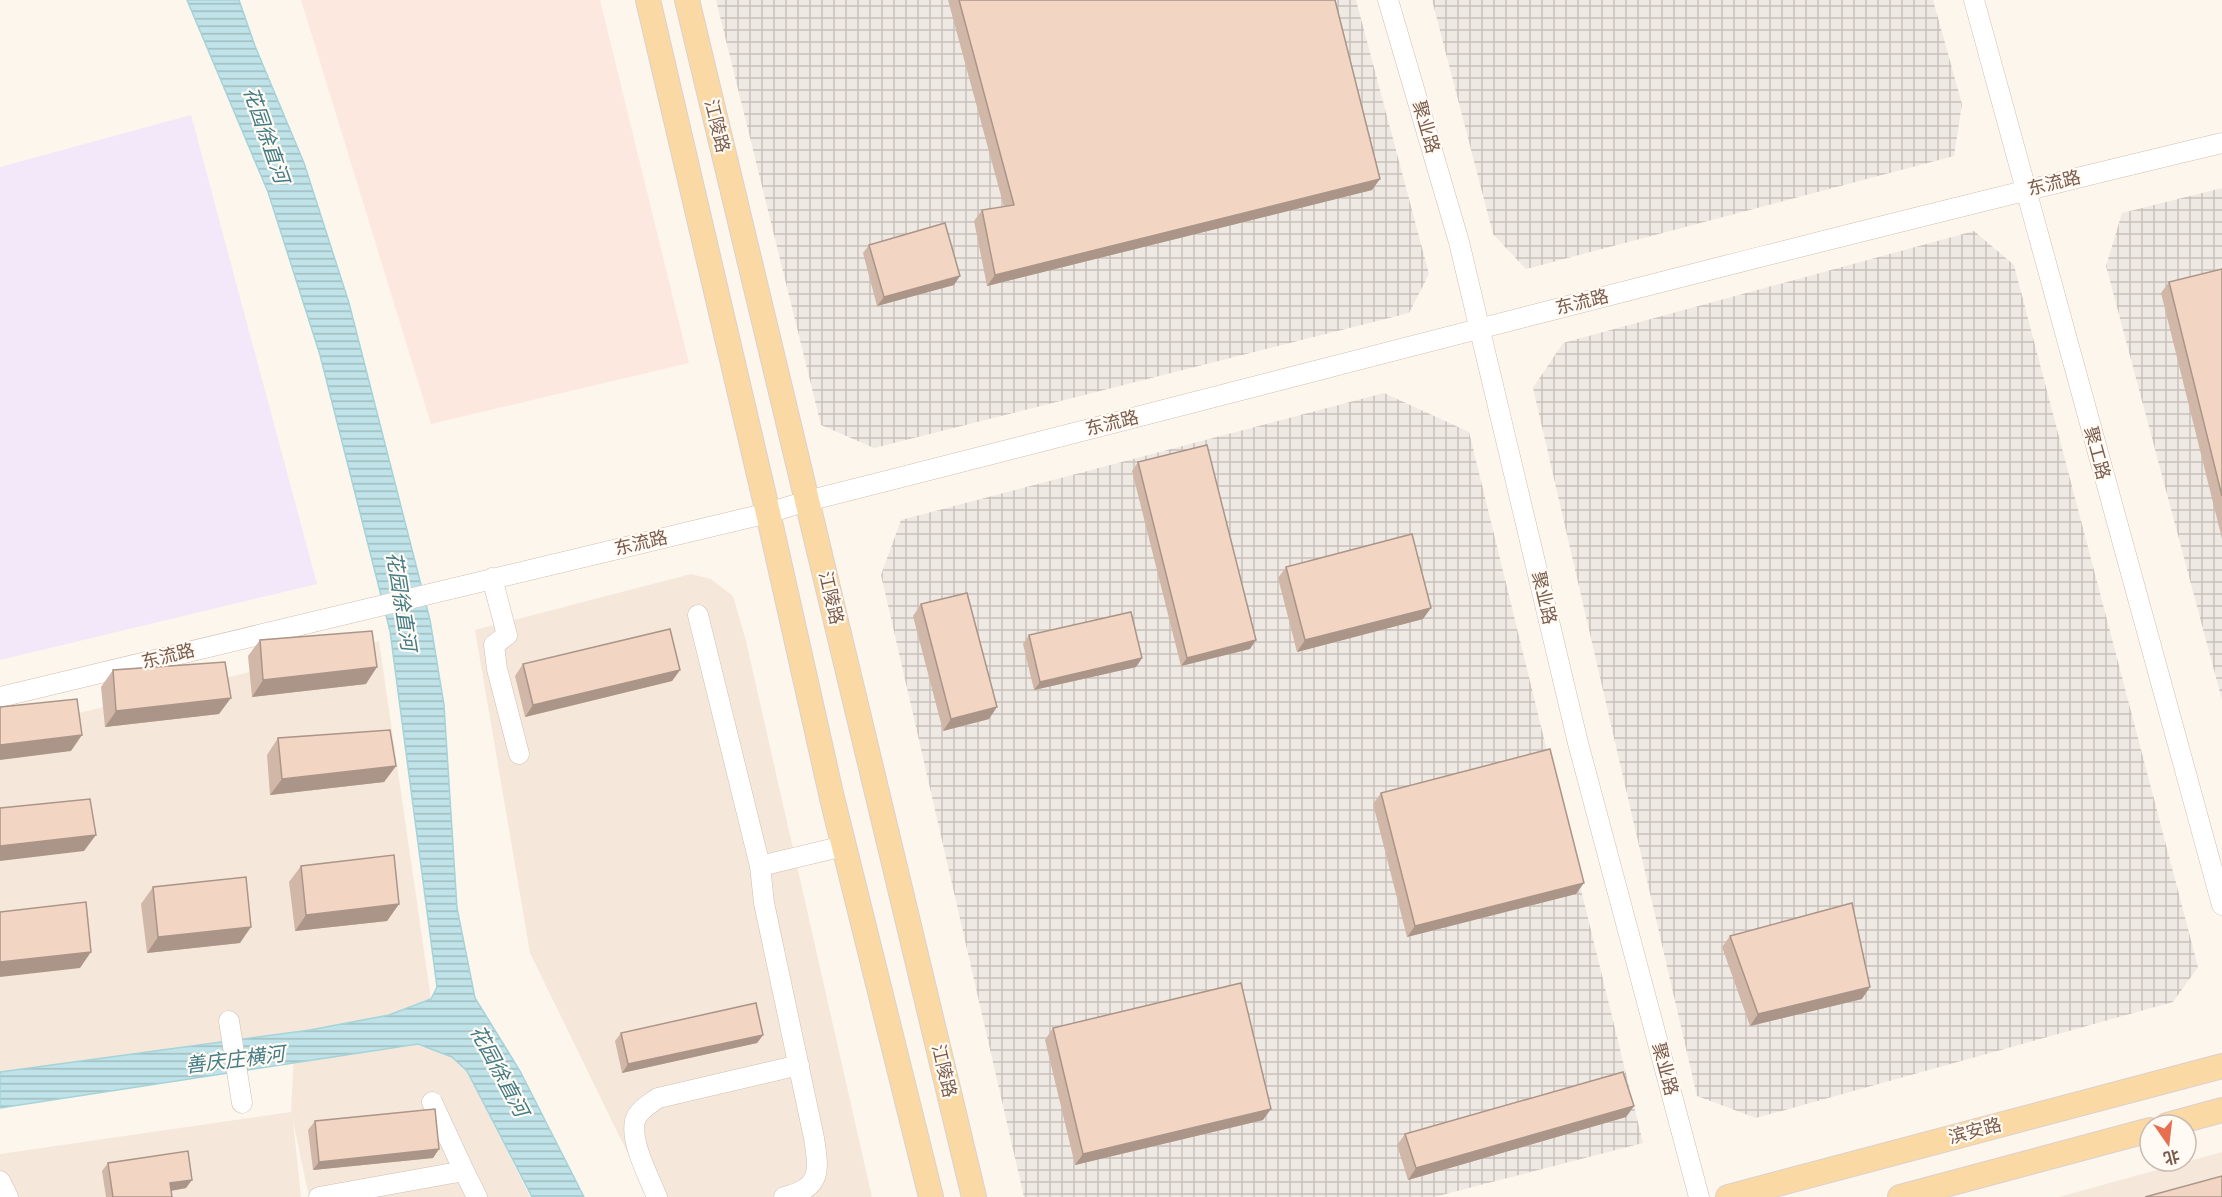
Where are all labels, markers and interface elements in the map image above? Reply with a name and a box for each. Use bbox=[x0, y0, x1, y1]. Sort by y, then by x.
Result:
water label: 花园徐直河 bbox=[237, 83, 296, 190]
street label: 江陵路 bbox=[699, 97, 735, 155]
street label: 聚业路 bbox=[1407, 98, 1445, 156]
street label: 东流路 bbox=[2025, 165, 2083, 201]
street label: 东流路 bbox=[1553, 284, 1611, 320]
street label: 东流路 bbox=[1083, 405, 1141, 441]
street label: 聚工路 bbox=[2078, 424, 2116, 482]
street label: 东流路 bbox=[612, 525, 670, 561]
water label: 花园徐直河 bbox=[380, 550, 423, 656]
street label: 江陵路 bbox=[813, 569, 849, 627]
street label: 聚业路 bbox=[1526, 569, 1562, 627]
street label: 东流路 bbox=[139, 638, 197, 674]
water label: 花园徐直河 bbox=[464, 1021, 536, 1125]
water label: 善庆庄横河 bbox=[184, 1040, 290, 1079]
street label: 聚业路 bbox=[1646, 1040, 1684, 1098]
street label: 江陵路 bbox=[926, 1042, 962, 1100]
street label: 滨安路 bbox=[1946, 1112, 2004, 1150]
north arrow bbox=[2138, 1113, 2198, 1173]
text: 北 bbox=[2161, 1144, 2182, 1169]

